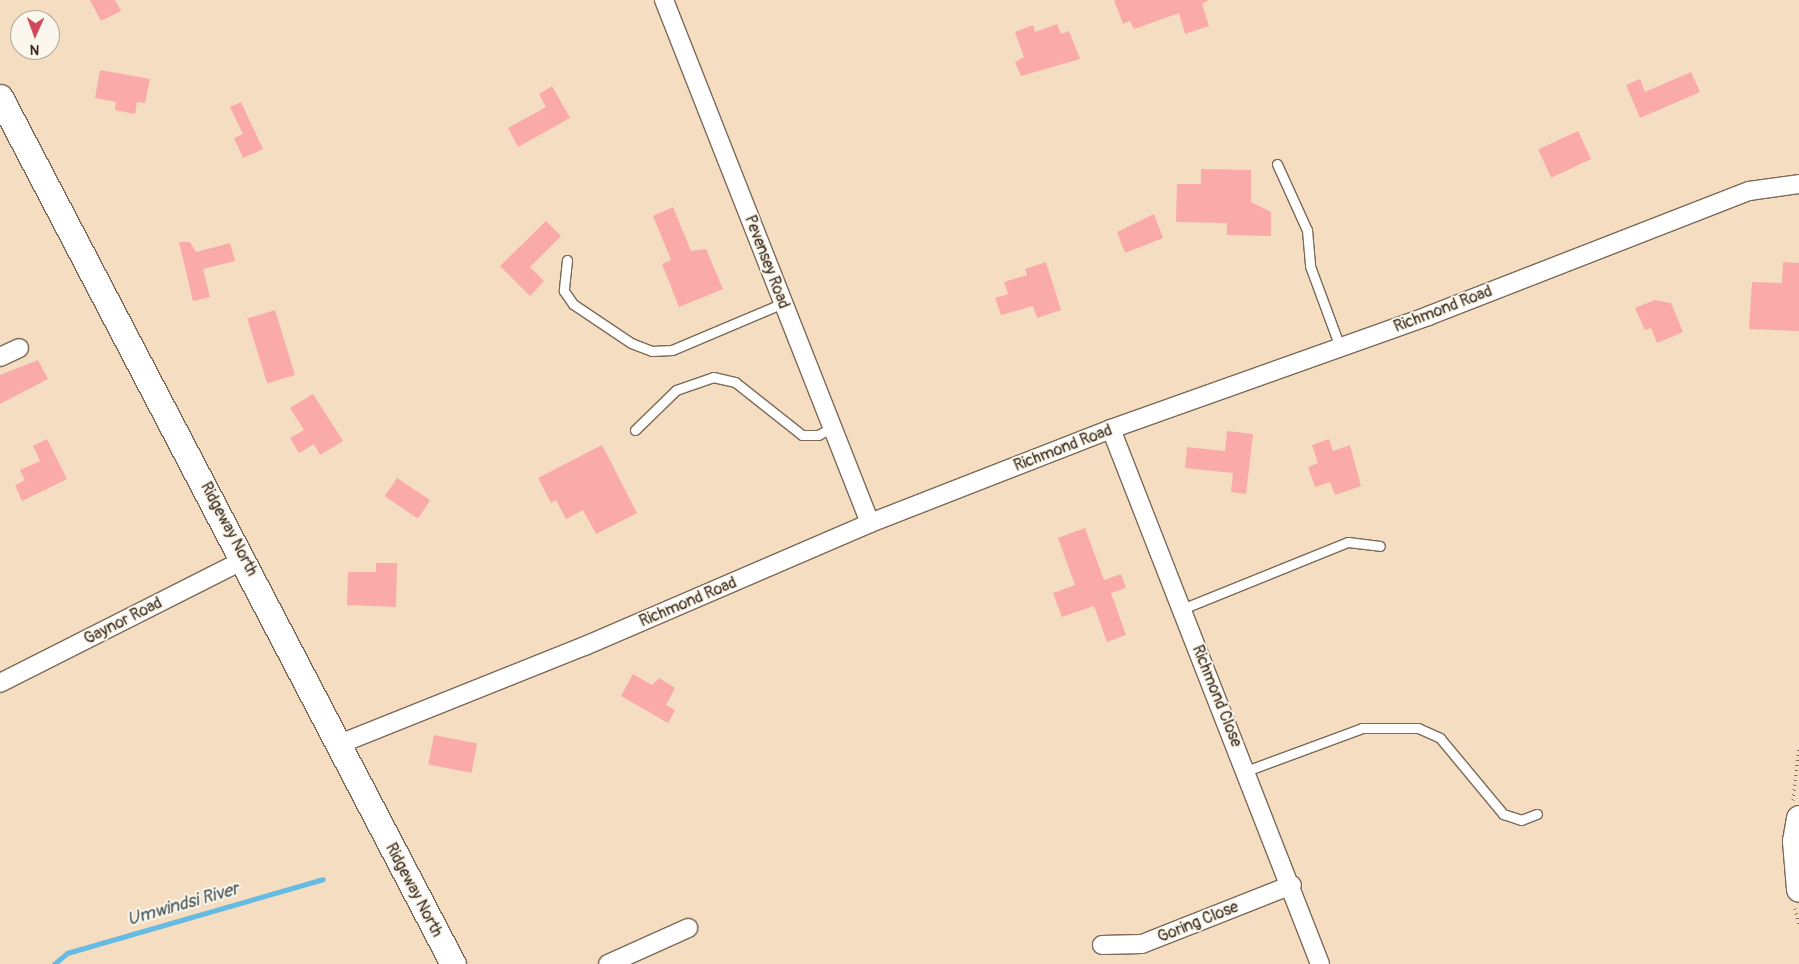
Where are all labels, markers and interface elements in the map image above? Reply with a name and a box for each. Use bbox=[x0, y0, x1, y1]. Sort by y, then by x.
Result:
north arrow bbox=[10, 10, 60, 60]
text: N bbox=[29, 41, 40, 58]
street label: Pevensey Road bbox=[740, 212, 794, 312]
street label: Richmond Road bbox=[1391, 281, 1495, 337]
street label: Richmond Road bbox=[1011, 420, 1115, 476]
street label: Ridgeway North bbox=[196, 479, 262, 579]
street label: Richmond Road bbox=[636, 573, 740, 631]
street label: Gaynor Road bbox=[81, 593, 165, 649]
street label: Richmond Close bbox=[1188, 642, 1246, 750]
street label: Ridgeway North bbox=[381, 840, 447, 940]
water label: Umwindsi River bbox=[125, 879, 241, 931]
street label: Goring Close bbox=[1155, 897, 1241, 947]

